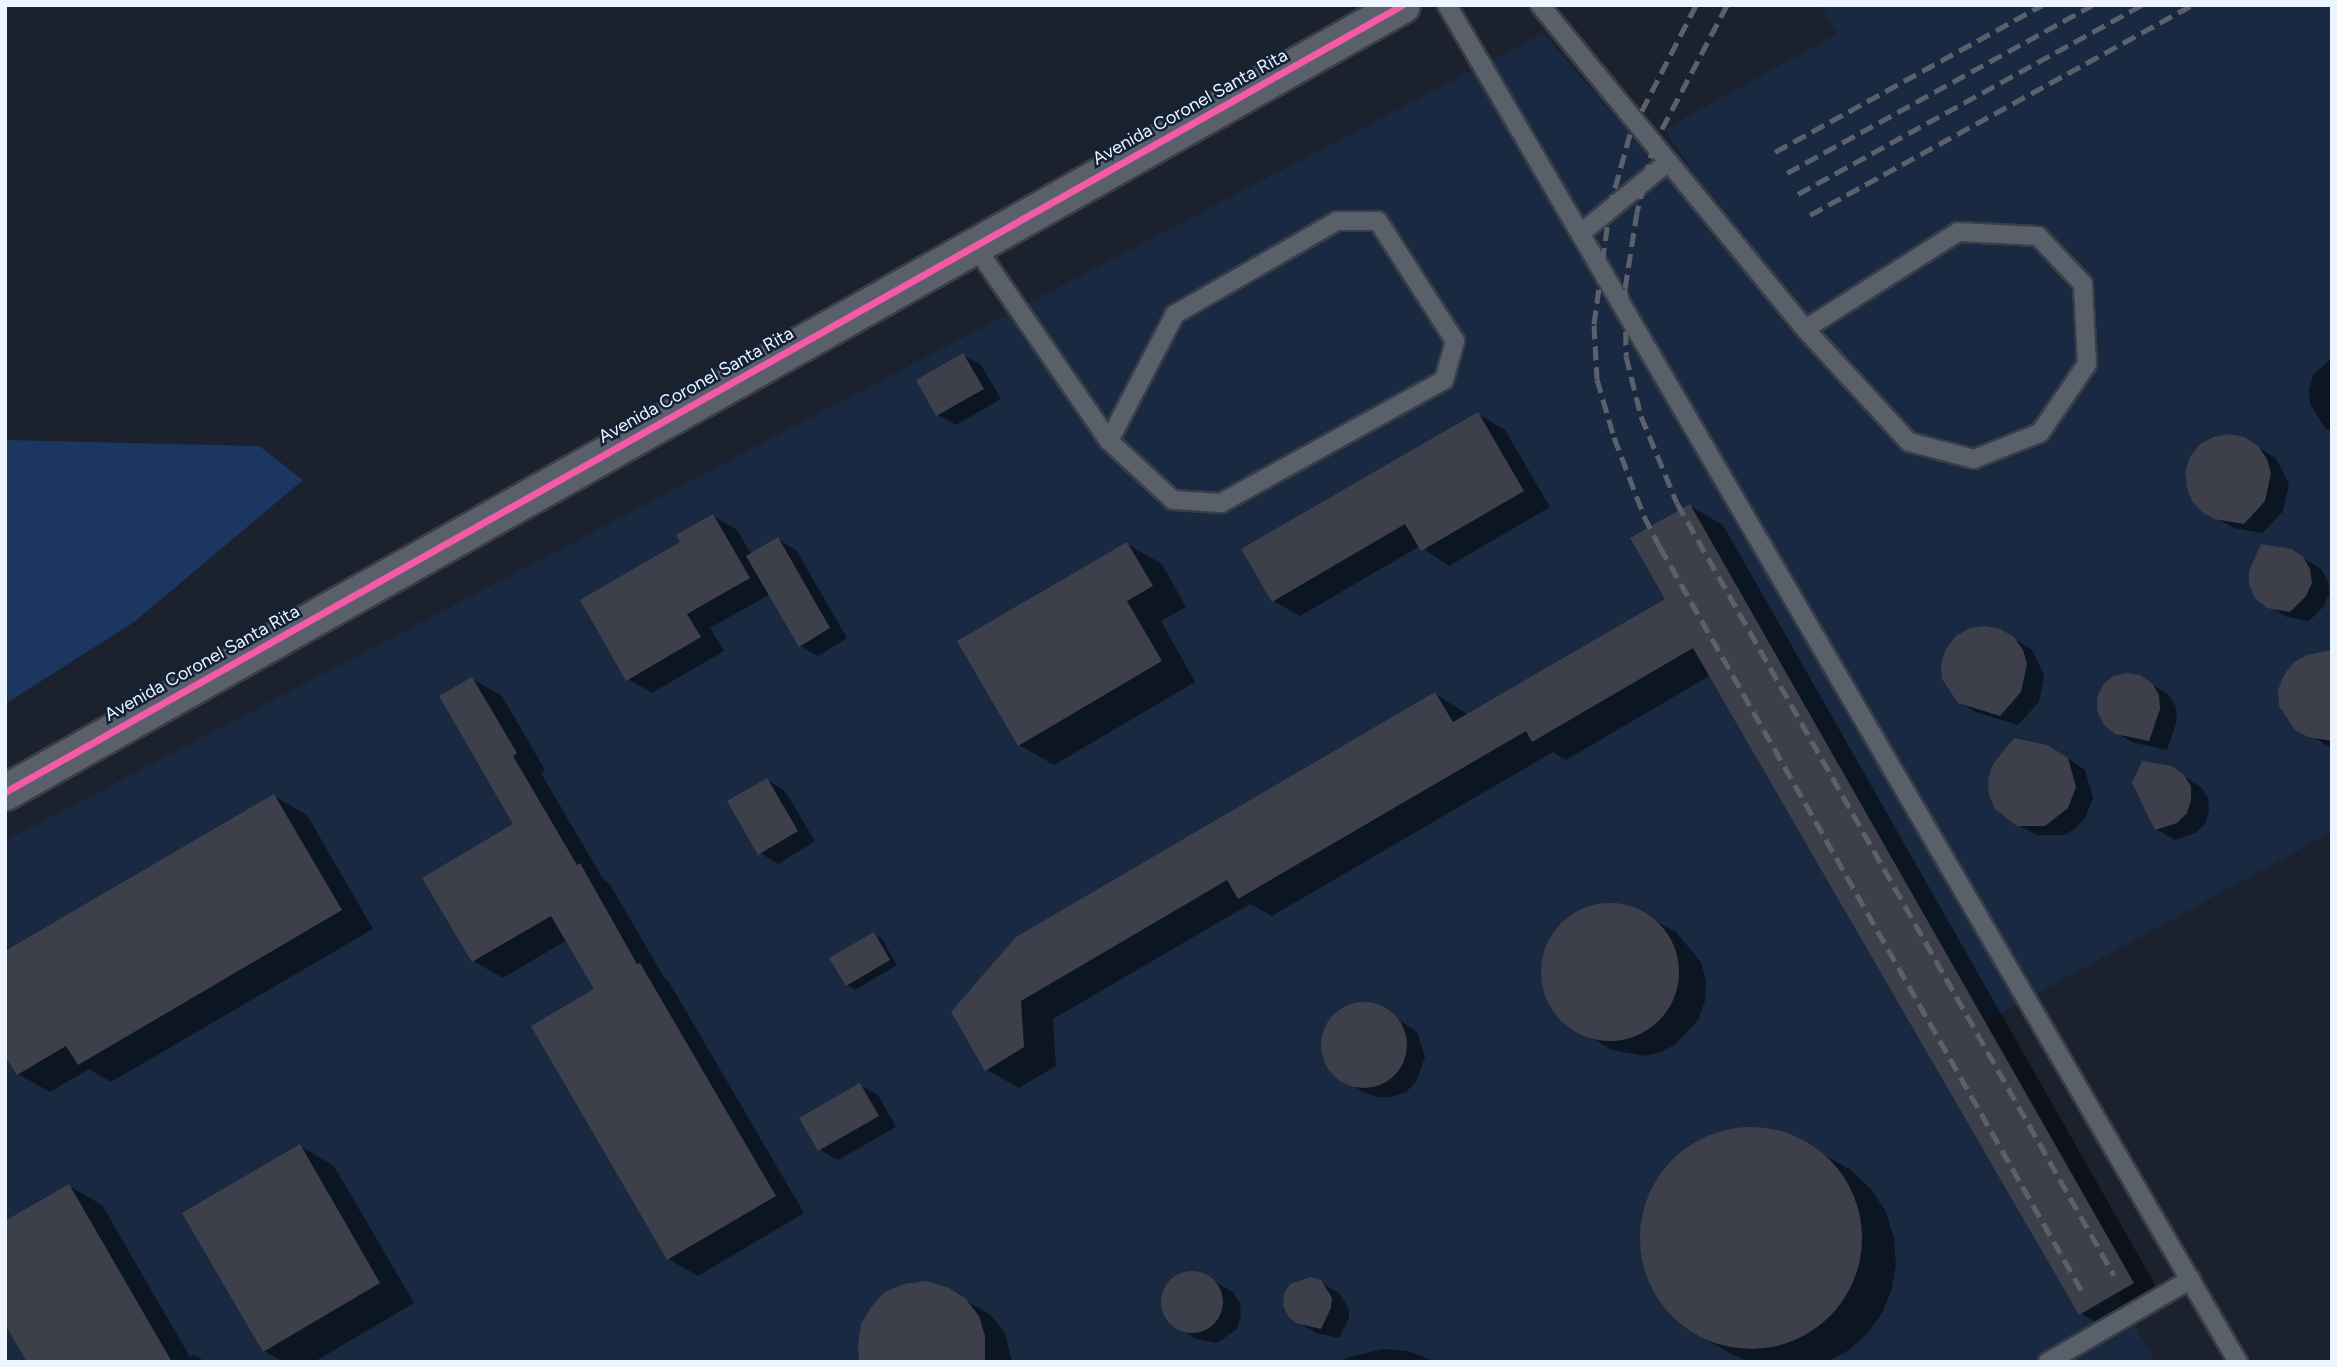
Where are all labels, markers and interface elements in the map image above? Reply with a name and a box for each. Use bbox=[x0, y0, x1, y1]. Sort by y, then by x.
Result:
street label: Avenida Coronel Santa Rita bbox=[1089, 44, 1291, 170]
street label: Avenida Coronel Santa Rita bbox=[595, 322, 797, 448]
street label: Avenida Coronel Santa Rita bbox=[101, 600, 303, 726]

